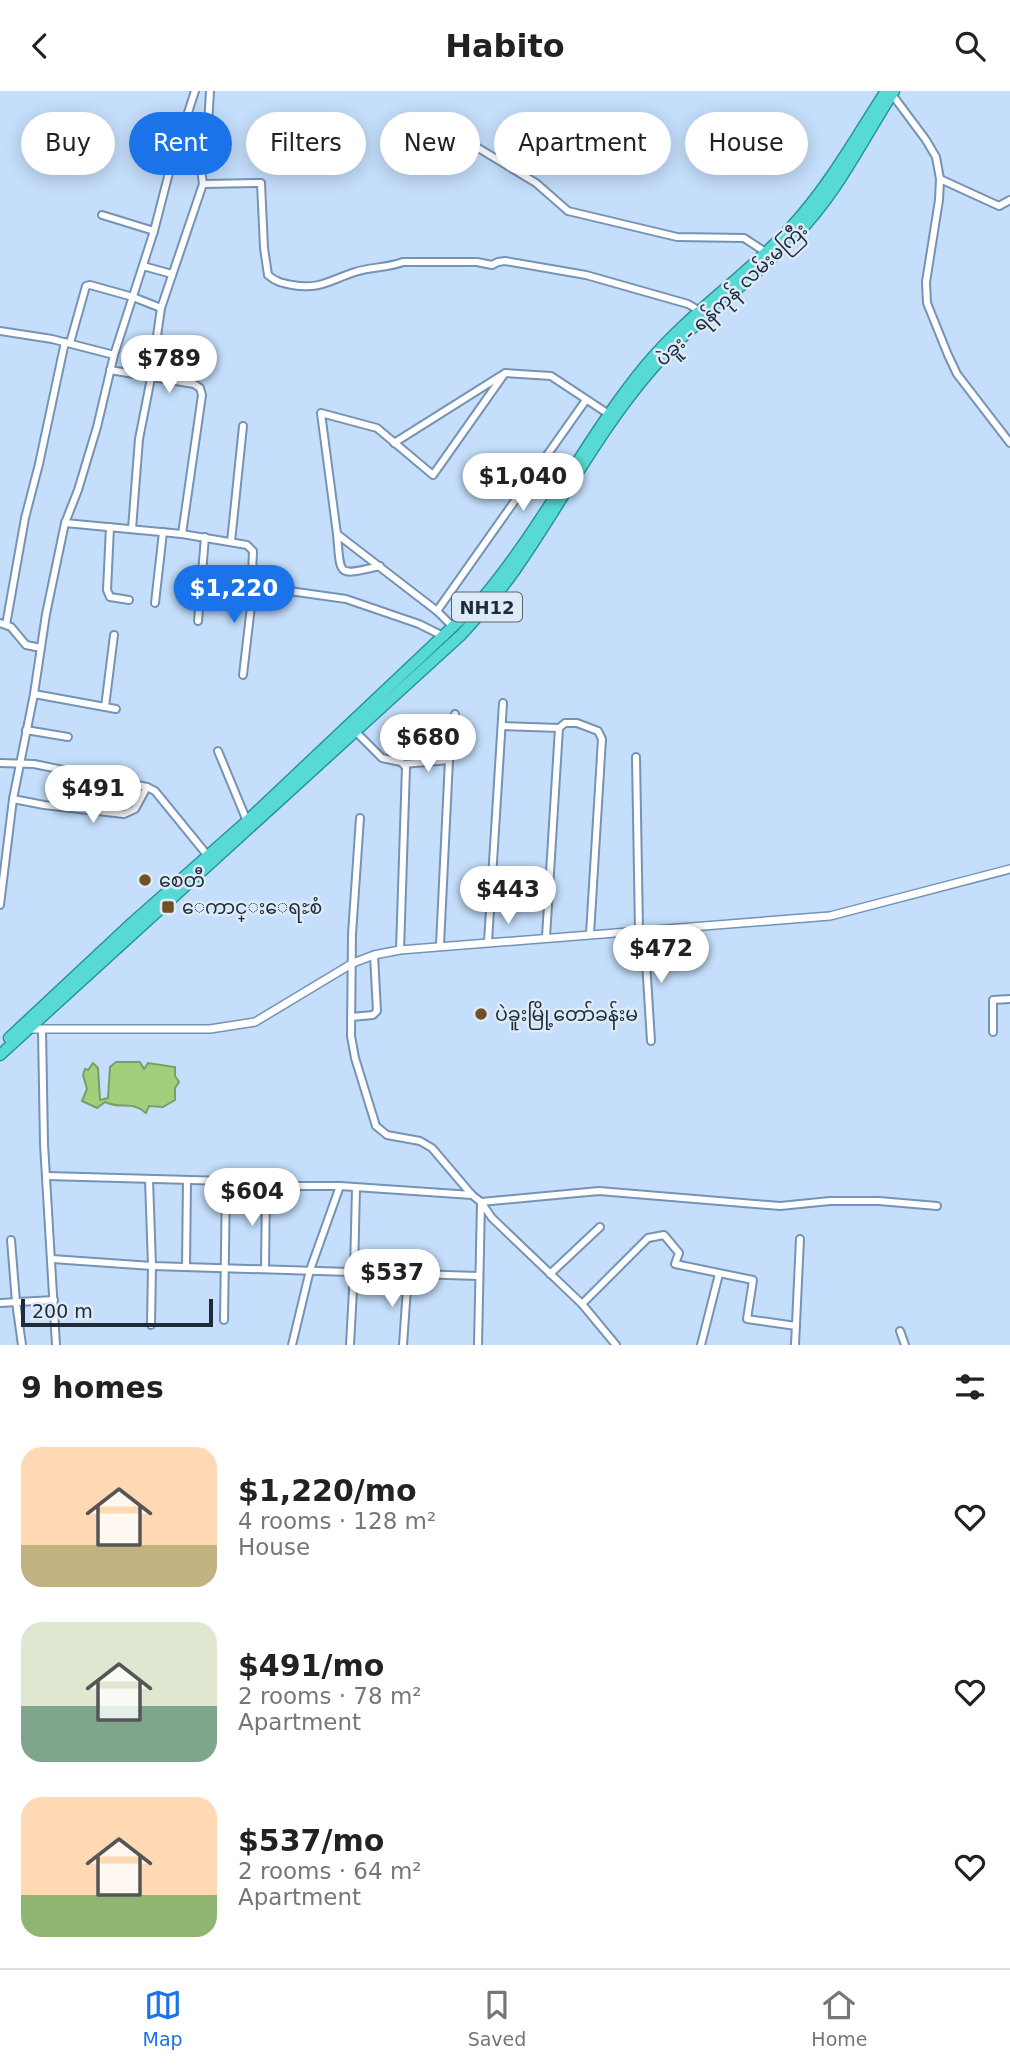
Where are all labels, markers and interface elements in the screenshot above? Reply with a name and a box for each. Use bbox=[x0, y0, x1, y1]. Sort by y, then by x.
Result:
icon: back bbox=[21, 27, 59, 65]
text: Habito bbox=[445, 27, 565, 65]
icon: search bbox=[951, 27, 989, 65]
chip: Buy bbox=[21, 112, 115, 175]
chip: Rent bbox=[129, 112, 232, 175]
chip: Filters bbox=[246, 112, 366, 175]
chip: New bbox=[380, 112, 480, 175]
chip: Apartment bbox=[494, 112, 671, 175]
chip: House bbox=[685, 112, 808, 175]
street label: ပဲခူး - ရန်ကုန် လမ်းမကြီး bbox=[649, 216, 815, 374]
pin: $789 bbox=[128, 335, 210, 395]
text: $789 bbox=[137, 345, 201, 371]
pin: $1,040 bbox=[466, 453, 580, 513]
text: $1,040 bbox=[479, 463, 567, 489]
pin: $1,220 bbox=[177, 566, 291, 625]
text: $1,220 bbox=[190, 575, 278, 601]
road number: NH12 bbox=[452, 593, 522, 621]
pin: $680 bbox=[387, 715, 469, 774]
text: $680 bbox=[396, 724, 460, 750]
pin: $491 bbox=[52, 765, 134, 825]
text: $491 bbox=[61, 775, 125, 801]
place label: စေတီ bbox=[159, 866, 205, 891]
pin: $443 bbox=[467, 867, 549, 926]
marker: စေတီ bbox=[137, 872, 153, 888]
text: $443 bbox=[476, 876, 540, 902]
place label: ေကာင္းေရႊစံ bbox=[182, 896, 322, 923]
marker: ေကာင္းေရႊစံ bbox=[160, 899, 176, 915]
pin: $472 bbox=[620, 925, 702, 985]
text: $472 bbox=[629, 935, 693, 961]
place label: ပဲခူးမြို့တော်ခန်းမ bbox=[495, 1000, 638, 1031]
marker: ပဲခူးမြို့တော်ခန်းမ bbox=[473, 1006, 489, 1022]
pin: $604 bbox=[211, 1169, 293, 1228]
text: $604 bbox=[220, 1178, 284, 1204]
pin: $537 bbox=[351, 1249, 433, 1309]
text: $537 bbox=[360, 1259, 424, 1285]
scale bar bbox=[21, 1296, 214, 1328]
text: 200 m bbox=[32, 1300, 93, 1322]
icon: filters bbox=[951, 1368, 989, 1406]
text: 9 homes bbox=[21, 1370, 164, 1405]
text: $1,220/mo bbox=[238, 1473, 417, 1508]
icon: home bbox=[77, 1475, 161, 1559]
icon: heart bbox=[951, 1498, 989, 1536]
text: 4 rooms · 128 m² bbox=[238, 1508, 436, 1534]
text: House bbox=[238, 1534, 310, 1560]
text: $491/mo bbox=[238, 1648, 384, 1683]
icon: home bbox=[77, 1650, 161, 1734]
icon: heart bbox=[951, 1673, 989, 1711]
text: 2 rooms · 78 m² bbox=[238, 1683, 422, 1709]
text: Apartment bbox=[238, 1709, 361, 1735]
text: $537/mo bbox=[238, 1823, 384, 1858]
icon: home bbox=[77, 1825, 161, 1909]
icon: heart bbox=[951, 1848, 989, 1886]
text: 2 rooms · 64 m² bbox=[238, 1858, 422, 1884]
text: Apartment bbox=[238, 1884, 361, 1910]
tab: Map bbox=[143, 1986, 183, 2050]
tab: Saved bbox=[468, 1986, 526, 2050]
tab: Home bbox=[811, 1986, 867, 2050]

